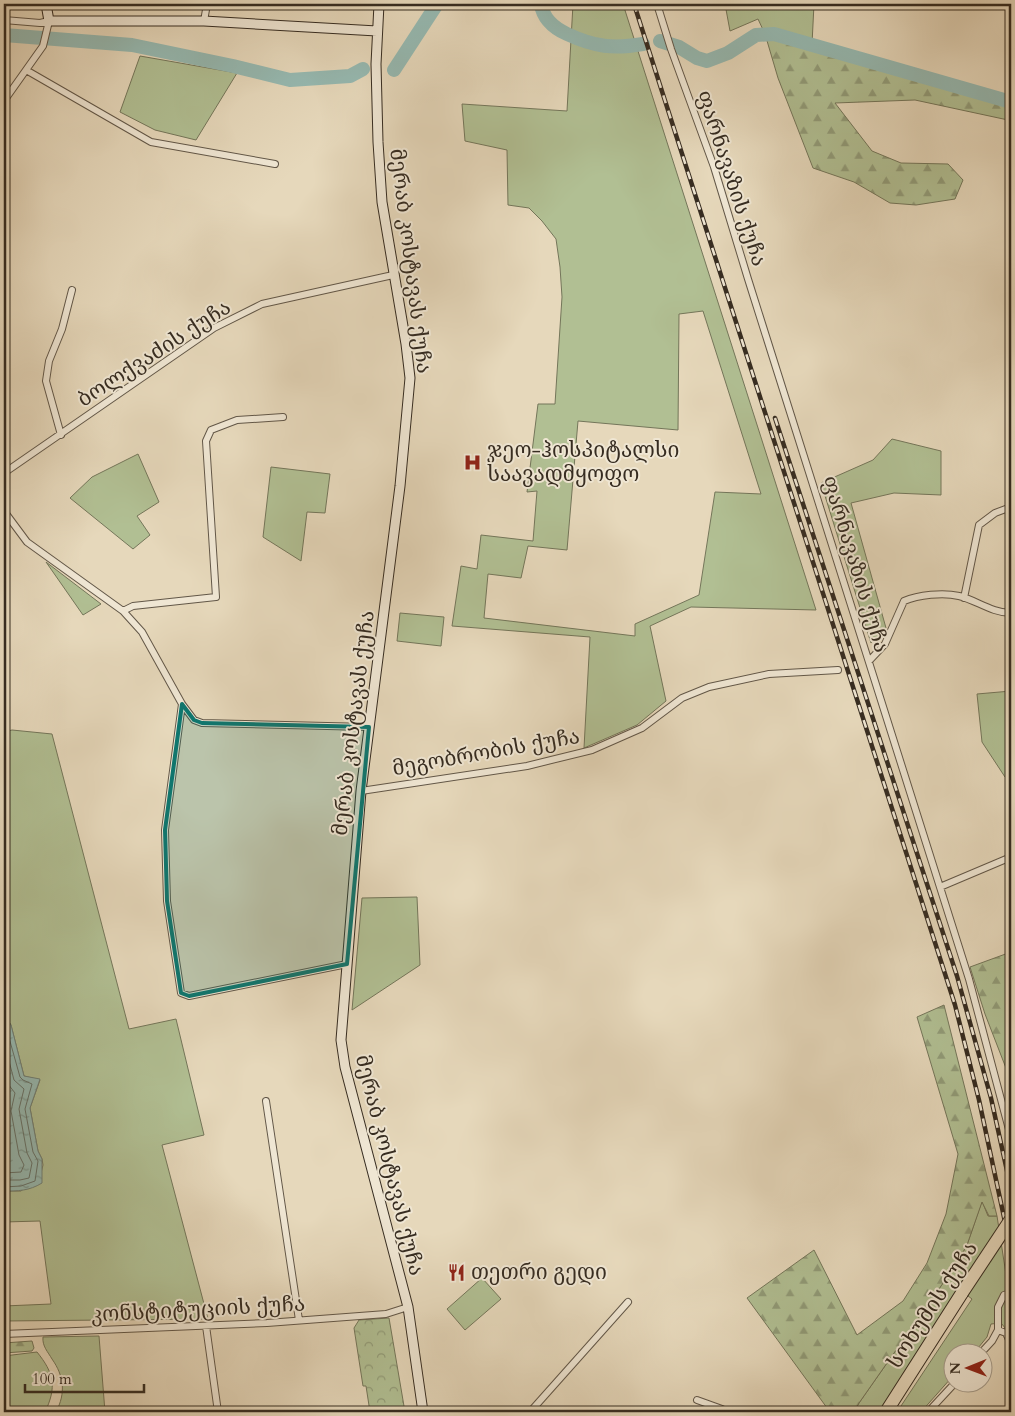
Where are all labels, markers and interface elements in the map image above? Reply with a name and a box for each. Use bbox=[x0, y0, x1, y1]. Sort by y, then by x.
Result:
street label: ფარნავაზის ქუჩა bbox=[689, 86, 774, 270]
street label: მერაბ კოსტავას ქუჩა bbox=[382, 147, 439, 375]
street label: ბოლქვაძის ქუჩა bbox=[72, 293, 237, 414]
place label: ჯეო-ჰოსპიტალსი საავადმყოფო bbox=[487, 436, 679, 489]
hospital icon: ჯეო-ჰოსპიტალსი საავადმყოფო bbox=[463, 452, 483, 472]
street label: ფარნავაზის ქუჩა bbox=[815, 472, 896, 656]
street label: მერაბ კოსტავას ქუჩა bbox=[325, 609, 382, 837]
street label: მეგობრობის ქუჩა bbox=[390, 722, 582, 783]
street label: მერაბ კოსტავას ქუჩა bbox=[348, 1052, 431, 1279]
street label: სოხუმის ქუჩა bbox=[880, 1236, 985, 1375]
place label: თეთრი გედი bbox=[471, 1258, 607, 1287]
restaurant icon: თეთრი გედი bbox=[447, 1262, 467, 1282]
street label: კონსტიტუციის ქუჩა bbox=[90, 1289, 306, 1330]
north arrow bbox=[942, 1344, 992, 1394]
scale bar bbox=[25, 1361, 144, 1393]
text: N bbox=[946, 1362, 965, 1374]
text: 100 m bbox=[32, 1369, 72, 1389]

